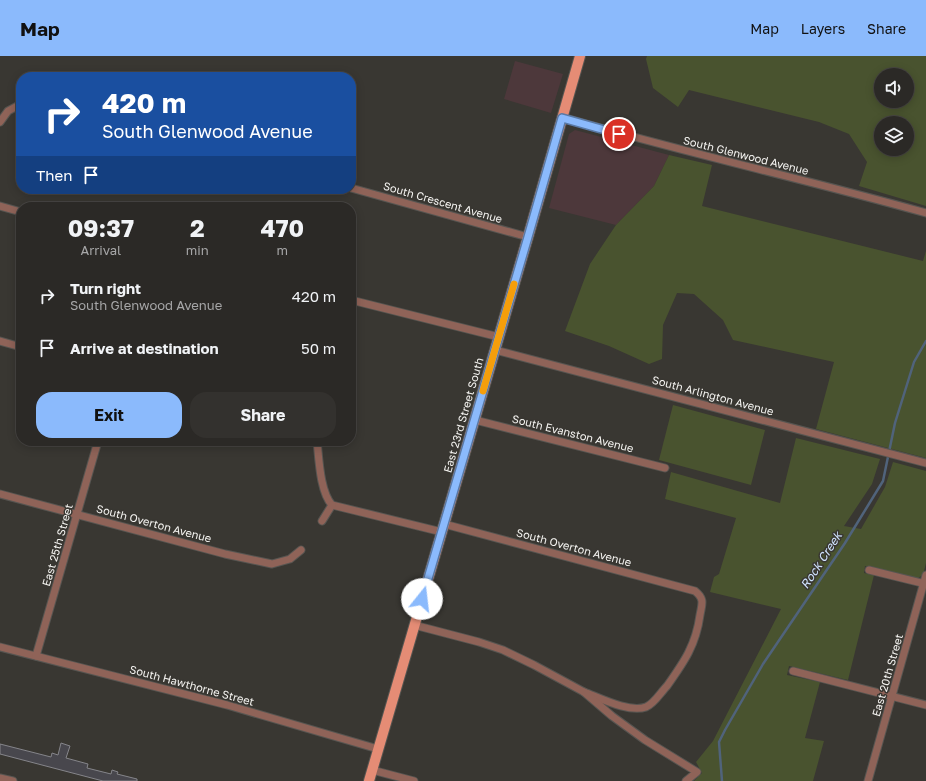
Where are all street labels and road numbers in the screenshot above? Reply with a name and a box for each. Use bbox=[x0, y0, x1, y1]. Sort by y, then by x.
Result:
street label: South Glenwood Avenue bbox=[682, 133, 810, 177]
street label: South Crescent Avenue bbox=[382, 179, 504, 225]
street label: East 23rd Street South bbox=[440, 356, 486, 474]
street label: South Arlington Avenue bbox=[651, 373, 775, 417]
street label: South Evanston Avenue bbox=[511, 412, 635, 454]
street label: South Overton Avenue bbox=[95, 501, 213, 545]
street label: East 25th Street bbox=[39, 502, 75, 588]
street label: South Overton Avenue bbox=[515, 525, 633, 569]
street label: East 20th Street bbox=[869, 632, 905, 718]
street label: South Hawthorne Street bbox=[128, 662, 256, 708]

